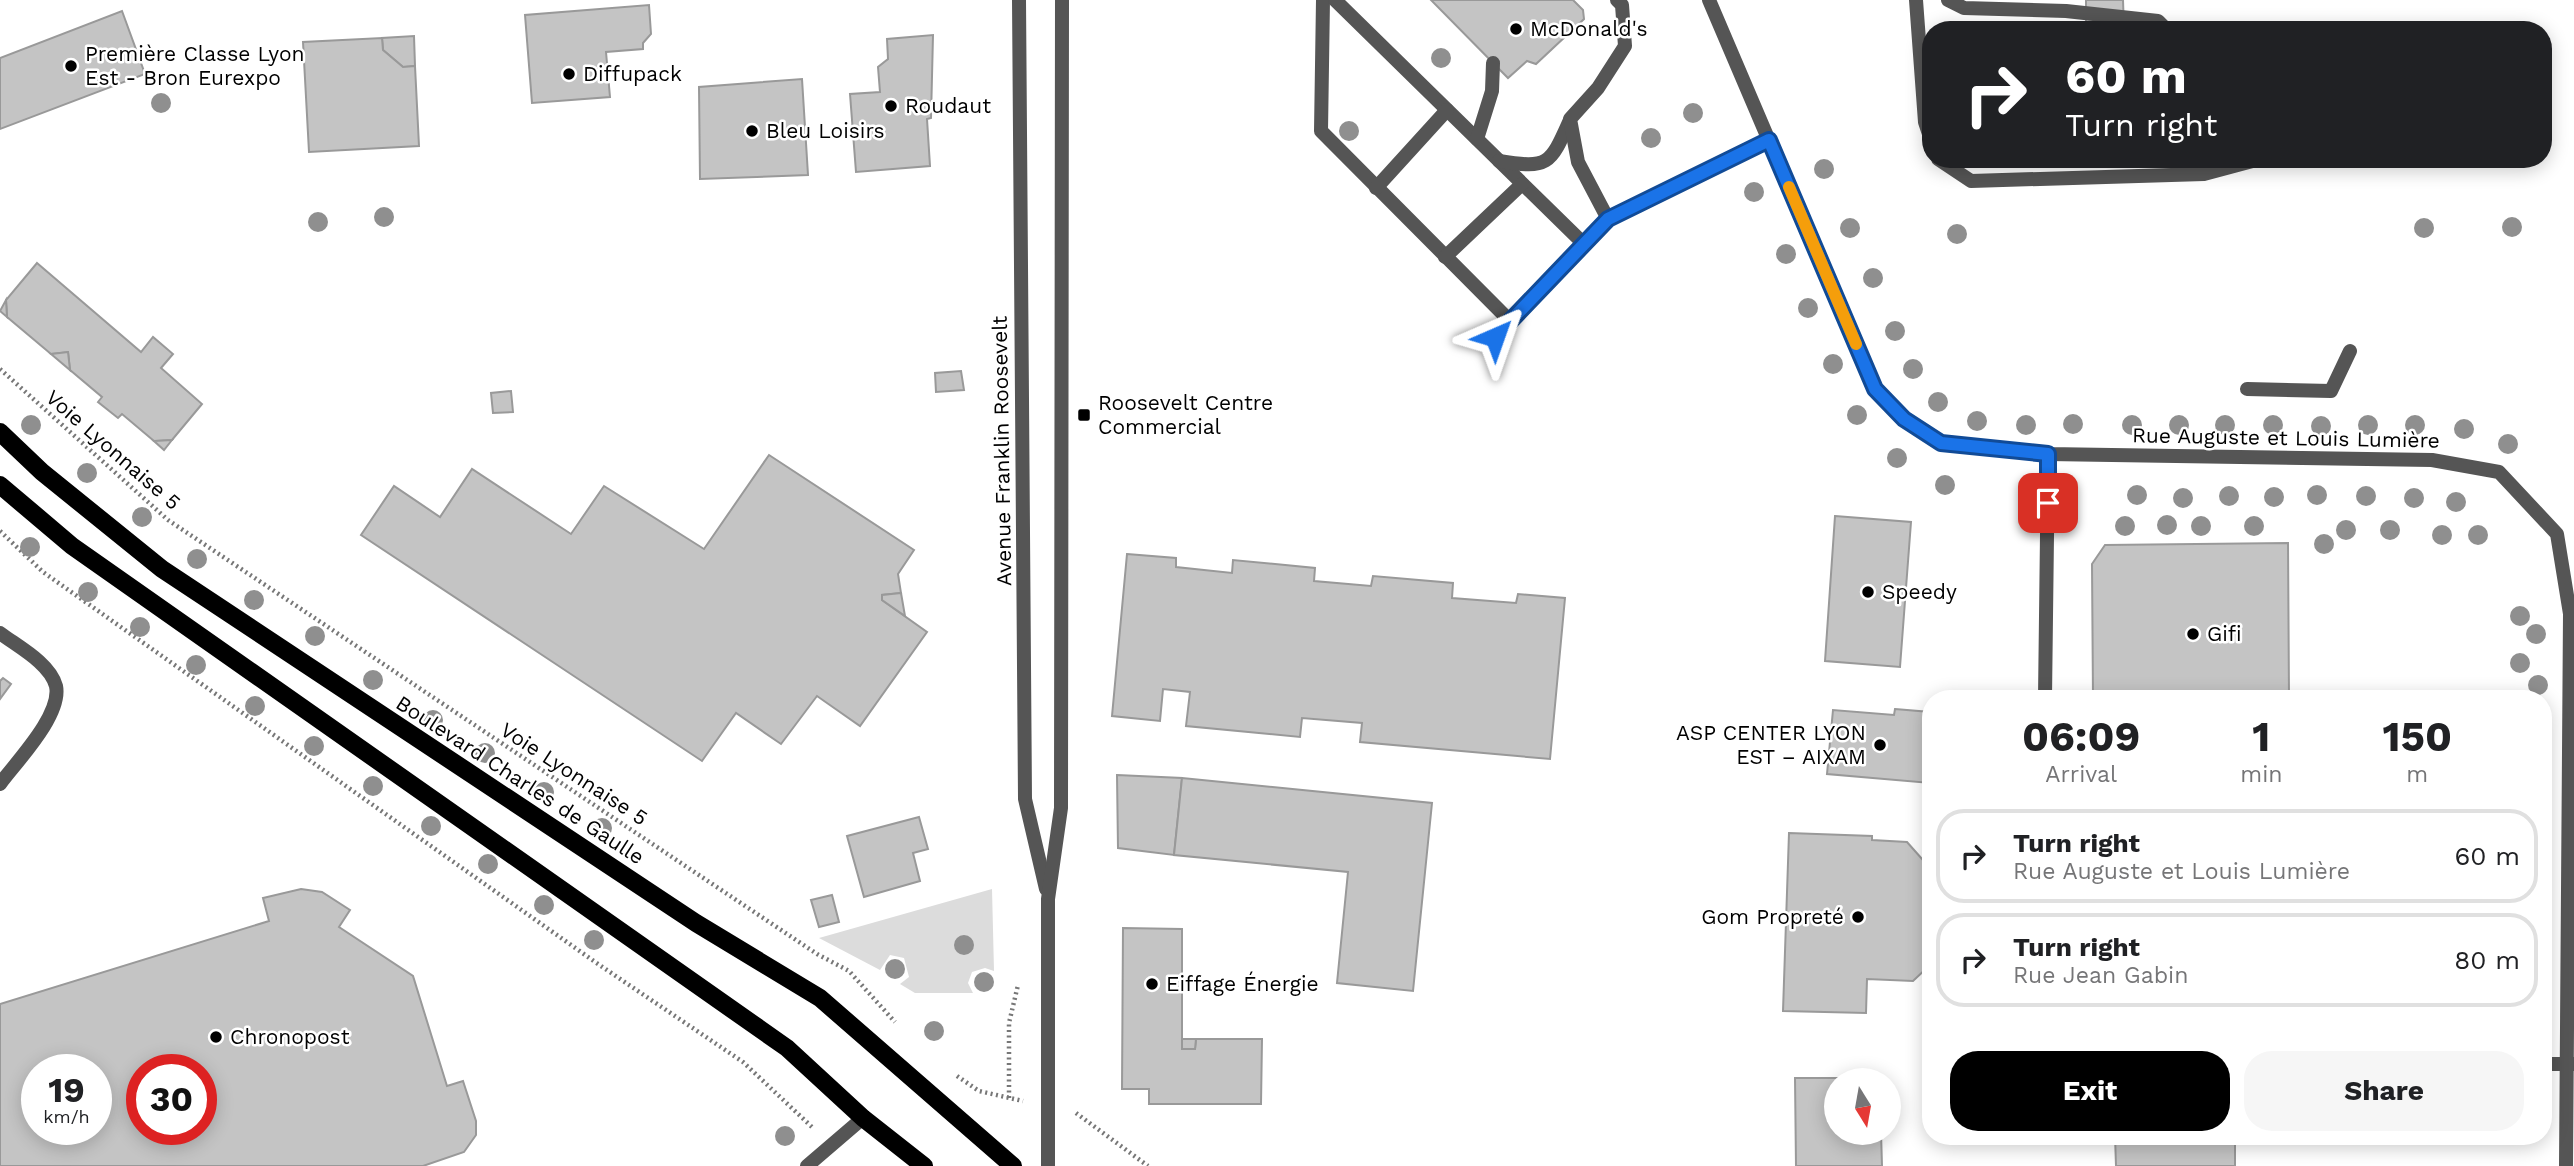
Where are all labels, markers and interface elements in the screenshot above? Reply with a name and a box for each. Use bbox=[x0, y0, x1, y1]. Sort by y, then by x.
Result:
place label: McDonald's bbox=[1530, 16, 1647, 41]
marker: McDonald's bbox=[1508, 21, 1524, 37]
place label: Première Classe Lyon Est - Bron Eurexpo bbox=[85, 41, 305, 90]
text: 60 m bbox=[2065, 47, 2187, 105]
icon: right bbox=[1950, 49, 2041, 140]
marker: Première Classe Lyon Est - Bron Eurexpo bbox=[63, 58, 79, 74]
place label: Diffupack bbox=[583, 61, 682, 86]
marker: Diffupack bbox=[561, 66, 577, 82]
place label: Roudaut bbox=[905, 93, 991, 118]
marker: Roudaut bbox=[883, 98, 899, 114]
text: Turn right bbox=[2065, 106, 2217, 144]
place label: Bleu Loisirs bbox=[766, 118, 885, 143]
marker: Bleu Loisirs bbox=[744, 123, 760, 139]
position arrow bbox=[1458, 300, 1532, 374]
street label: Avenue Franklin Roosevelt bbox=[987, 316, 1016, 586]
street label: Voie Lyonnaise 5 bbox=[41, 384, 186, 515]
place label: Roosevelt Centre Commercial bbox=[1098, 390, 1273, 439]
marker: Roosevelt Centre Commercial bbox=[1076, 407, 1092, 423]
street label: Rue Auguste et Louis Lumière bbox=[2132, 422, 2440, 453]
pin bbox=[2018, 473, 2078, 533]
icon: arrive bbox=[2029, 484, 2067, 522]
place label: Speedy bbox=[1882, 579, 1957, 604]
marker: Speedy bbox=[1860, 584, 1876, 600]
place label: Gifi bbox=[2207, 621, 2242, 646]
marker: Gifi bbox=[2185, 626, 2201, 642]
street label: Boulevard Charles de Gaulle bbox=[392, 690, 649, 869]
text: 06:09 bbox=[2022, 712, 2140, 761]
text: 1 bbox=[2252, 712, 2270, 761]
text: 150 bbox=[2382, 712, 2452, 761]
street label: Voie Lyonnaise 5 bbox=[496, 717, 652, 830]
place label: ASP CENTER LYON EST – AIXAM bbox=[1676, 720, 1866, 769]
marker: ASP CENTER LYON EST – AIXAM bbox=[1872, 737, 1888, 753]
text: Arrival bbox=[2045, 761, 2117, 788]
text: min bbox=[2240, 761, 2283, 788]
text: m bbox=[2406, 761, 2428, 788]
text: Turn right bbox=[2013, 828, 2140, 858]
icon: right bbox=[1954, 837, 1992, 875]
text: 60 m bbox=[2454, 841, 2520, 871]
text: Rue Auguste et Louis Lumière bbox=[2013, 858, 2350, 885]
place label: Gom Propreté bbox=[1701, 904, 1844, 929]
marker: Gom Propreté bbox=[1850, 909, 1866, 925]
text: Turn right bbox=[2013, 932, 2140, 962]
icon: right bbox=[1954, 941, 1992, 979]
text: 80 m bbox=[2454, 945, 2520, 975]
text: Rue Jean Gabin bbox=[2013, 962, 2188, 989]
place label: Eiffage Énergie bbox=[1166, 971, 1319, 996]
marker: Eiffage Énergie bbox=[1144, 976, 1160, 992]
place label: Chronopost bbox=[230, 1024, 350, 1049]
marker: Chronopost bbox=[208, 1029, 224, 1045]
button: Exit bbox=[1950, 1051, 2230, 1131]
button: Share bbox=[2244, 1051, 2524, 1131]
speed limit sign: 30 bbox=[126, 1054, 217, 1145]
north arrow bbox=[1824, 1068, 1900, 1144]
map controls bbox=[1824, 1068, 1901, 1145]
text: 19 bbox=[48, 1069, 85, 1111]
text: km/h bbox=[43, 1106, 90, 1127]

